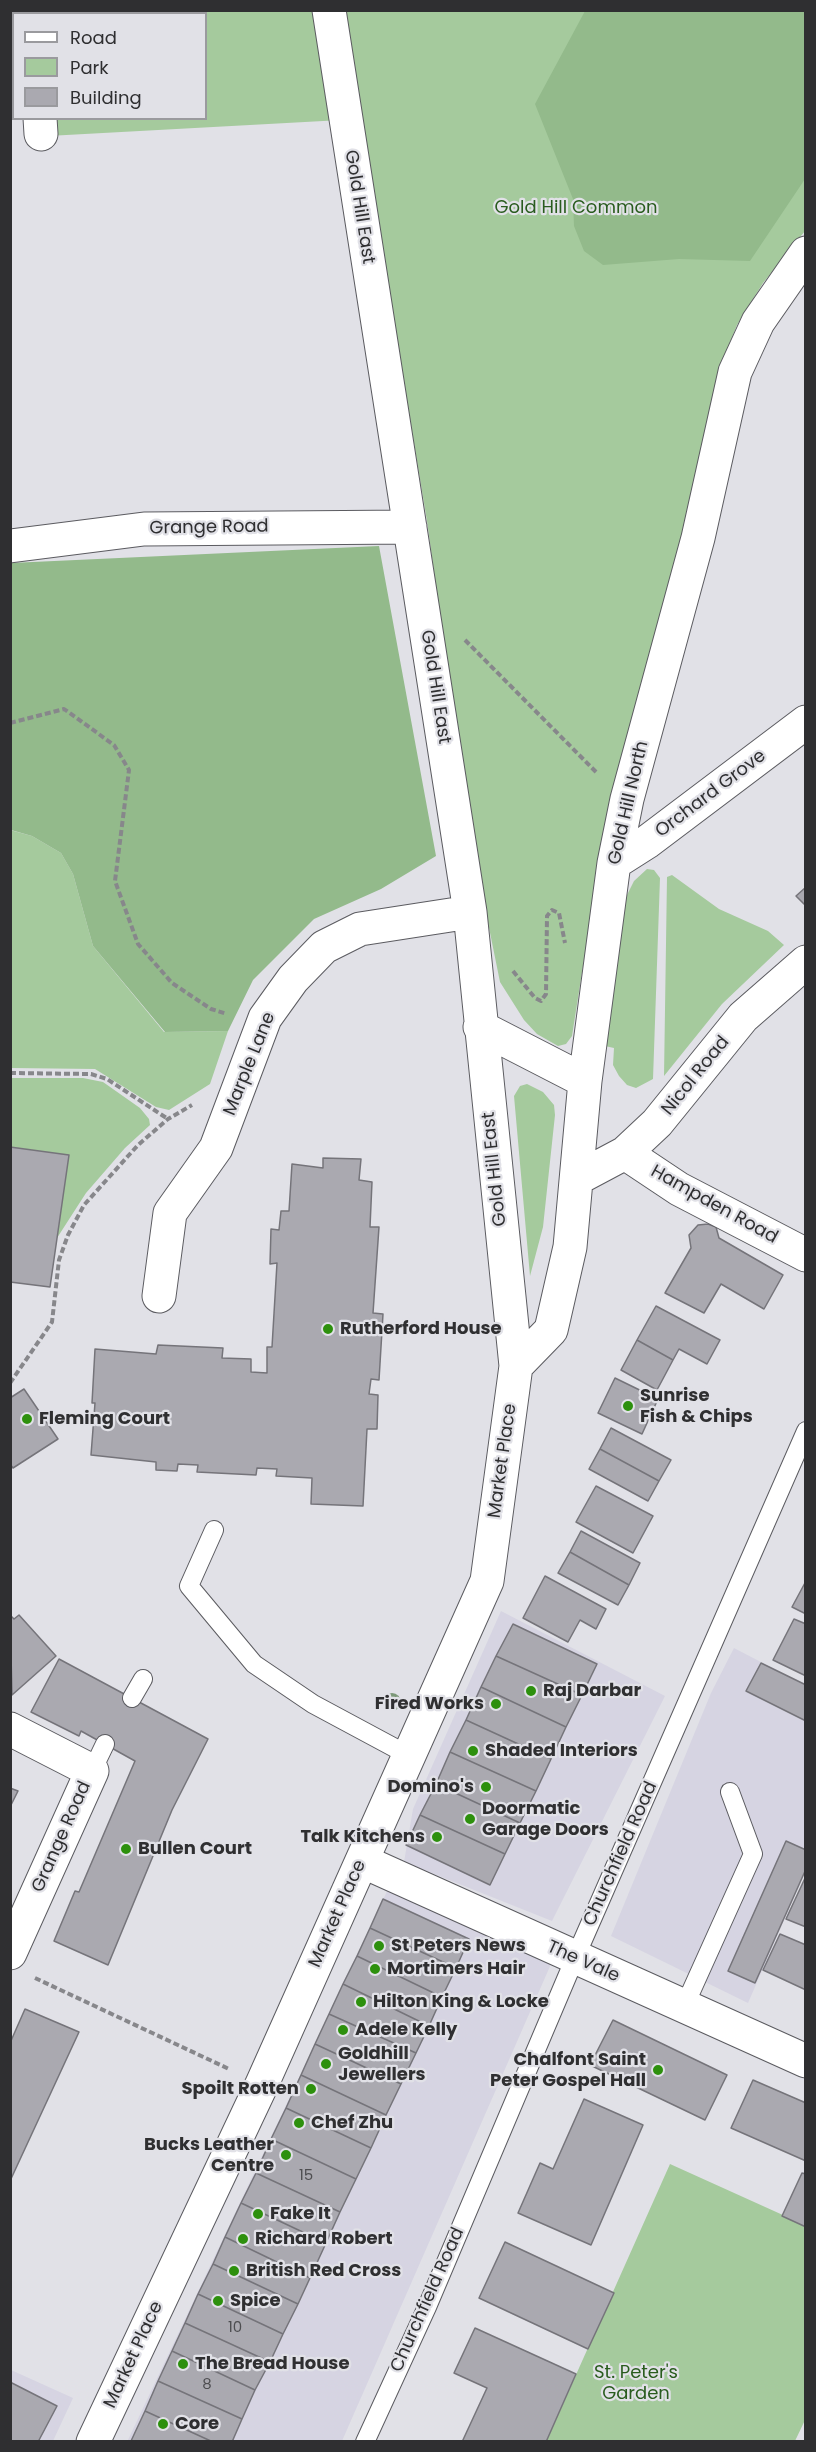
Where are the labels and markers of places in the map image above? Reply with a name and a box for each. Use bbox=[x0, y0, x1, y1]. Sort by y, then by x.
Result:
place label: Rutherford House bbox=[340, 1318, 502, 1340]
marker: Rutherford House bbox=[321, 1322, 335, 1336]
place label: Sunrise Fish & Chips bbox=[640, 1385, 753, 1428]
marker: Sunrise Fish & Chips bbox=[621, 1399, 635, 1413]
place label: Fleming Court bbox=[39, 1408, 170, 1430]
marker: Fleming Court bbox=[20, 1412, 34, 1426]
place label: Raj Darbar bbox=[543, 1680, 641, 1702]
marker: Raj Darbar bbox=[524, 1684, 538, 1698]
place label: Fired Works bbox=[375, 1693, 484, 1715]
marker: Fired Works bbox=[489, 1697, 503, 1711]
place label: Shaded Interiors bbox=[485, 1740, 638, 1762]
marker: Shaded Interiors bbox=[466, 1744, 480, 1758]
place label: Domino's bbox=[387, 1776, 474, 1798]
marker: Domino's bbox=[479, 1780, 493, 1794]
place label: Doormatic Garage Doors bbox=[482, 1798, 609, 1840]
marker: Doormatic Garage Doors bbox=[463, 1812, 477, 1826]
place label: Talk Kitchens bbox=[300, 1826, 425, 1848]
marker: Talk Kitchens bbox=[430, 1830, 444, 1844]
place label: Bullen Court bbox=[138, 1838, 252, 1860]
marker: Bullen Court bbox=[119, 1842, 133, 1856]
place label: St Peters News bbox=[391, 1935, 526, 1957]
marker: St Peters News bbox=[372, 1939, 386, 1953]
place label: Mortimers Hair bbox=[387, 1958, 525, 1980]
marker: Mortimers Hair bbox=[368, 1962, 382, 1976]
place label: Hilton King & Locke bbox=[373, 1991, 549, 2013]
marker: Hilton King & Locke bbox=[354, 1995, 368, 2009]
place label: Adele Kelly bbox=[355, 2019, 457, 2041]
marker: Adele Kelly bbox=[336, 2023, 350, 2037]
place label: Goldhill Jewellers bbox=[338, 2043, 426, 2086]
place label: Chalfont Saint Peter Gospel Hall bbox=[490, 2049, 646, 2092]
marker: Goldhill Jewellers bbox=[319, 2057, 333, 2071]
marker: Chalfont Saint Peter Gospel Hall bbox=[651, 2063, 665, 2077]
place label: Spoilt Rotten bbox=[181, 2078, 299, 2100]
marker: Spoilt Rotten bbox=[304, 2082, 318, 2096]
place label: Chef Zhu bbox=[311, 2112, 393, 2134]
marker: Chef Zhu bbox=[292, 2116, 306, 2130]
place label: Bucks Leather Centre bbox=[144, 2134, 274, 2176]
marker: Bucks Leather Centre bbox=[279, 2148, 293, 2162]
place label: Fake It bbox=[270, 2203, 331, 2225]
marker: Fake It bbox=[251, 2207, 265, 2221]
place label: Richard Robert bbox=[255, 2228, 393, 2250]
marker: Richard Robert bbox=[236, 2232, 250, 2246]
place label: British Red Cross bbox=[246, 2260, 401, 2282]
marker: British Red Cross bbox=[227, 2264, 241, 2278]
place label: Spice bbox=[230, 2290, 281, 2312]
marker: Spice bbox=[211, 2294, 225, 2308]
place label: The Bread House bbox=[195, 2353, 349, 2375]
marker: The Bread House bbox=[176, 2357, 190, 2371]
place label: Core bbox=[175, 2413, 219, 2435]
marker: Core bbox=[156, 2417, 170, 2431]

